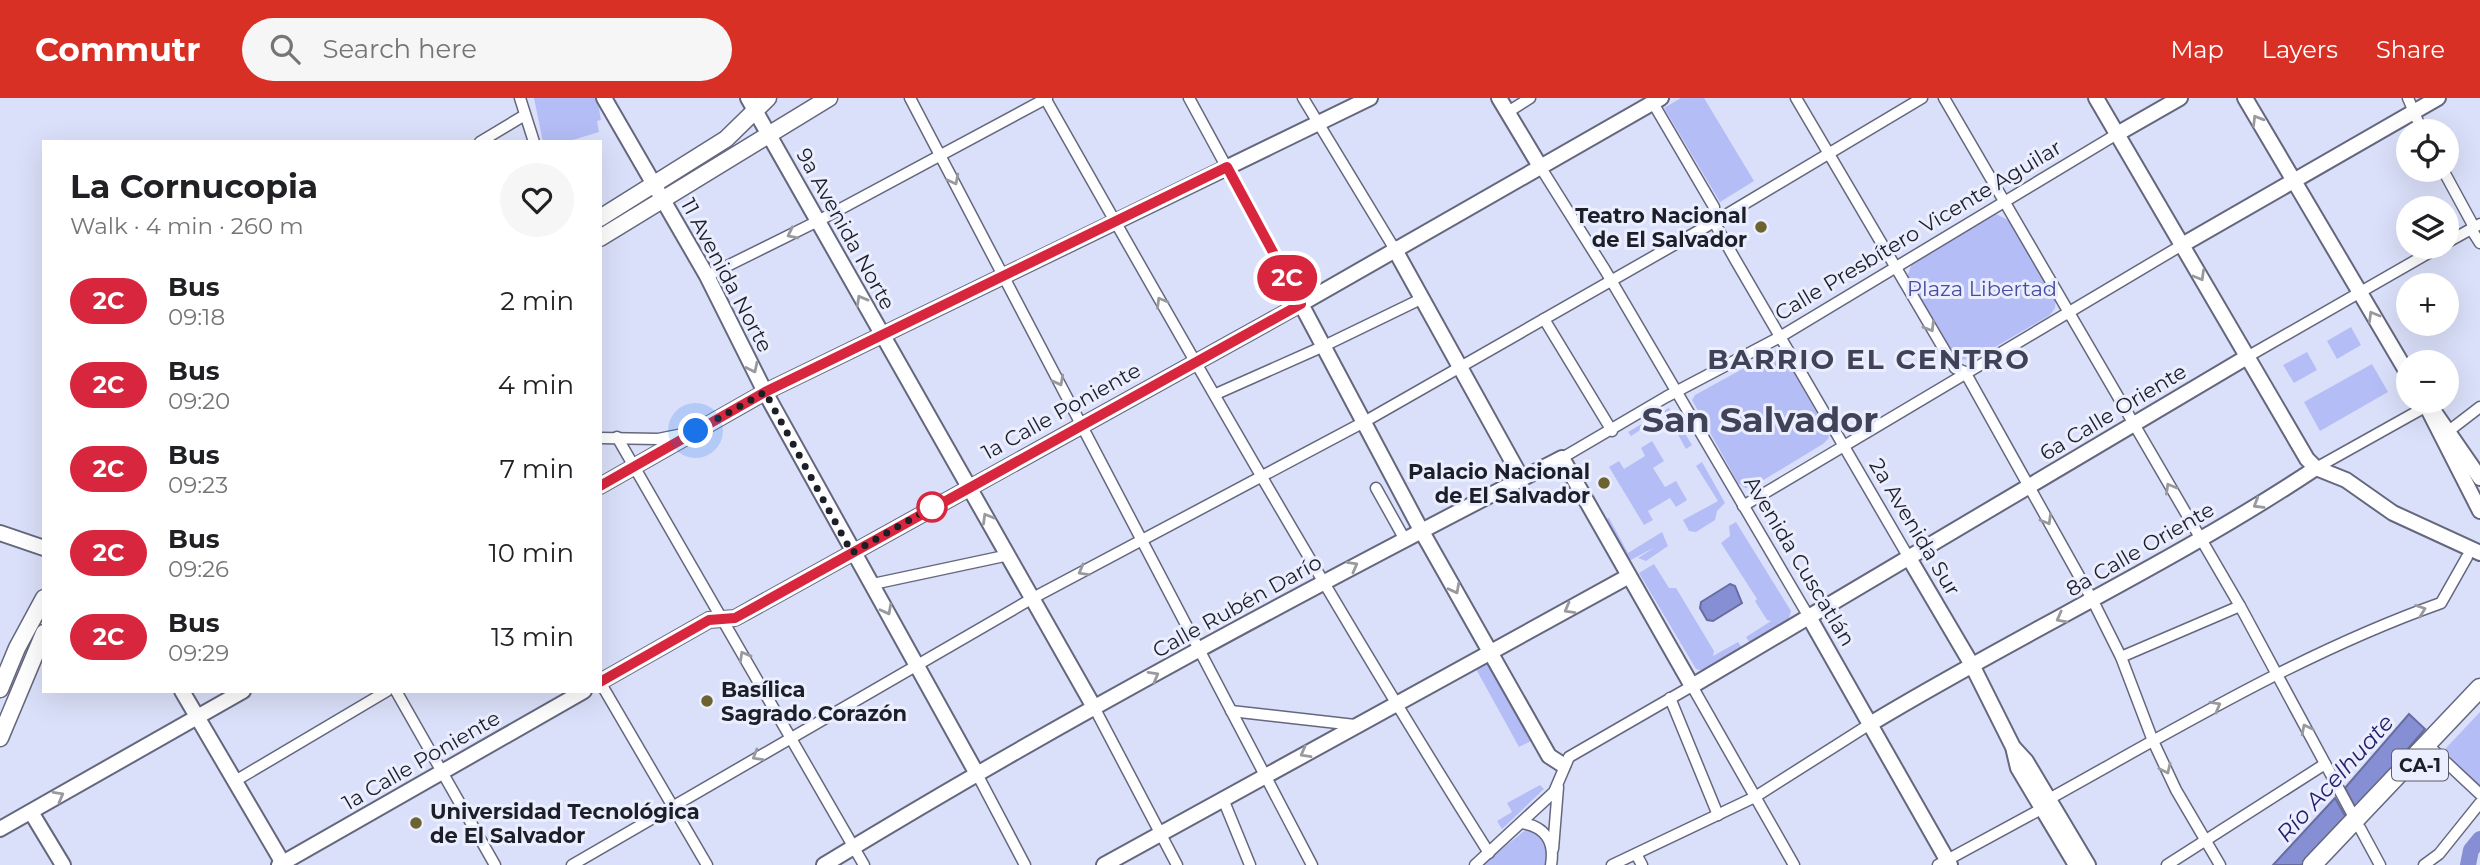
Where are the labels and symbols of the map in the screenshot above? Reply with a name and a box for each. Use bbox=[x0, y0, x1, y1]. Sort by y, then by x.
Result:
one-way arrow bbox=[2253, 114, 2266, 127]
street label: Calle Presbítero Vicente Aguilar bbox=[1770, 134, 2066, 326]
street label: 9a Avenida Norte bbox=[791, 144, 901, 314]
one-way arrow bbox=[946, 173, 959, 185]
street label: 11 Avenida Norte bbox=[676, 194, 778, 356]
place label: Teatro Nacional de El Salvador bbox=[1575, 203, 1747, 252]
marker: Teatro Nacional de El Salvador bbox=[1753, 219, 1769, 235]
one-way arrow bbox=[787, 225, 799, 239]
line badge: 2C bbox=[1256, 255, 1318, 301]
one-way arrow bbox=[2192, 269, 2205, 281]
park label: Plaza Libertad bbox=[1907, 276, 2057, 301]
one-way arrow bbox=[856, 294, 869, 307]
one-way arrow bbox=[1157, 297, 1170, 310]
one-way arrow bbox=[2368, 311, 2381, 323]
one-way arrow bbox=[1922, 319, 1935, 332]
district label: BARRIO EL CENTRO bbox=[1707, 342, 2031, 376]
street label: 1a Calle Poniente bbox=[977, 357, 1145, 465]
street label: 6a Calle Oriente bbox=[2035, 358, 2191, 466]
one-way arrow bbox=[745, 361, 759, 373]
one-way arrow bbox=[1051, 374, 1064, 387]
district label: San Salvador bbox=[1642, 398, 1878, 441]
your location bbox=[678, 413, 713, 448]
street label: 2a Avenida Sur bbox=[1864, 454, 1966, 600]
place label: Palacio Nacional de El Salvador bbox=[1408, 459, 1590, 508]
street label: Avenida Cuscatlán bbox=[1739, 471, 1861, 651]
marker: Palacio Nacional de El Salvador bbox=[1596, 475, 1612, 491]
one-way arrow bbox=[2165, 483, 2178, 495]
unlabelled marker bbox=[917, 492, 947, 522]
street label: 8a Calle Oriente bbox=[2061, 496, 2219, 602]
one-way arrow bbox=[2253, 496, 2266, 509]
one-way arrow bbox=[983, 512, 996, 525]
one-way arrow bbox=[2039, 512, 2052, 525]
street label: Calle Rubén Darío bbox=[1148, 549, 1326, 663]
one-way arrow bbox=[1346, 560, 1358, 574]
one-way arrow bbox=[1078, 563, 1090, 576]
one-way arrow bbox=[1446, 582, 1460, 594]
one-way arrow bbox=[1564, 601, 1577, 614]
one-way arrow bbox=[878, 603, 892, 615]
one-way arrow bbox=[2415, 604, 2427, 618]
one-way arrow bbox=[2056, 610, 2069, 623]
one-way arrow bbox=[739, 651, 752, 663]
one-way arrow bbox=[1147, 671, 1160, 684]
place label: Basílica Sagrado Corazón bbox=[721, 677, 907, 726]
marker: Basílica Sagrado Corazón bbox=[699, 693, 715, 709]
one-way arrow bbox=[2208, 701, 2221, 715]
street label: 1a Calle Poniente bbox=[338, 705, 504, 815]
water label: Río Acelhuate bbox=[2270, 708, 2400, 848]
one-way arrow bbox=[2301, 724, 2314, 736]
one-way arrow bbox=[1300, 745, 1313, 758]
one-way arrow bbox=[752, 748, 764, 761]
road number: CA-1 bbox=[2392, 750, 2448, 780]
one-way arrow bbox=[2158, 761, 2172, 774]
one-way arrow bbox=[52, 791, 65, 804]
place label: Universidad Tecnológica de El Salvador bbox=[430, 799, 700, 848]
marker: Universidad Tecnológica de El Salvador bbox=[408, 815, 424, 831]

